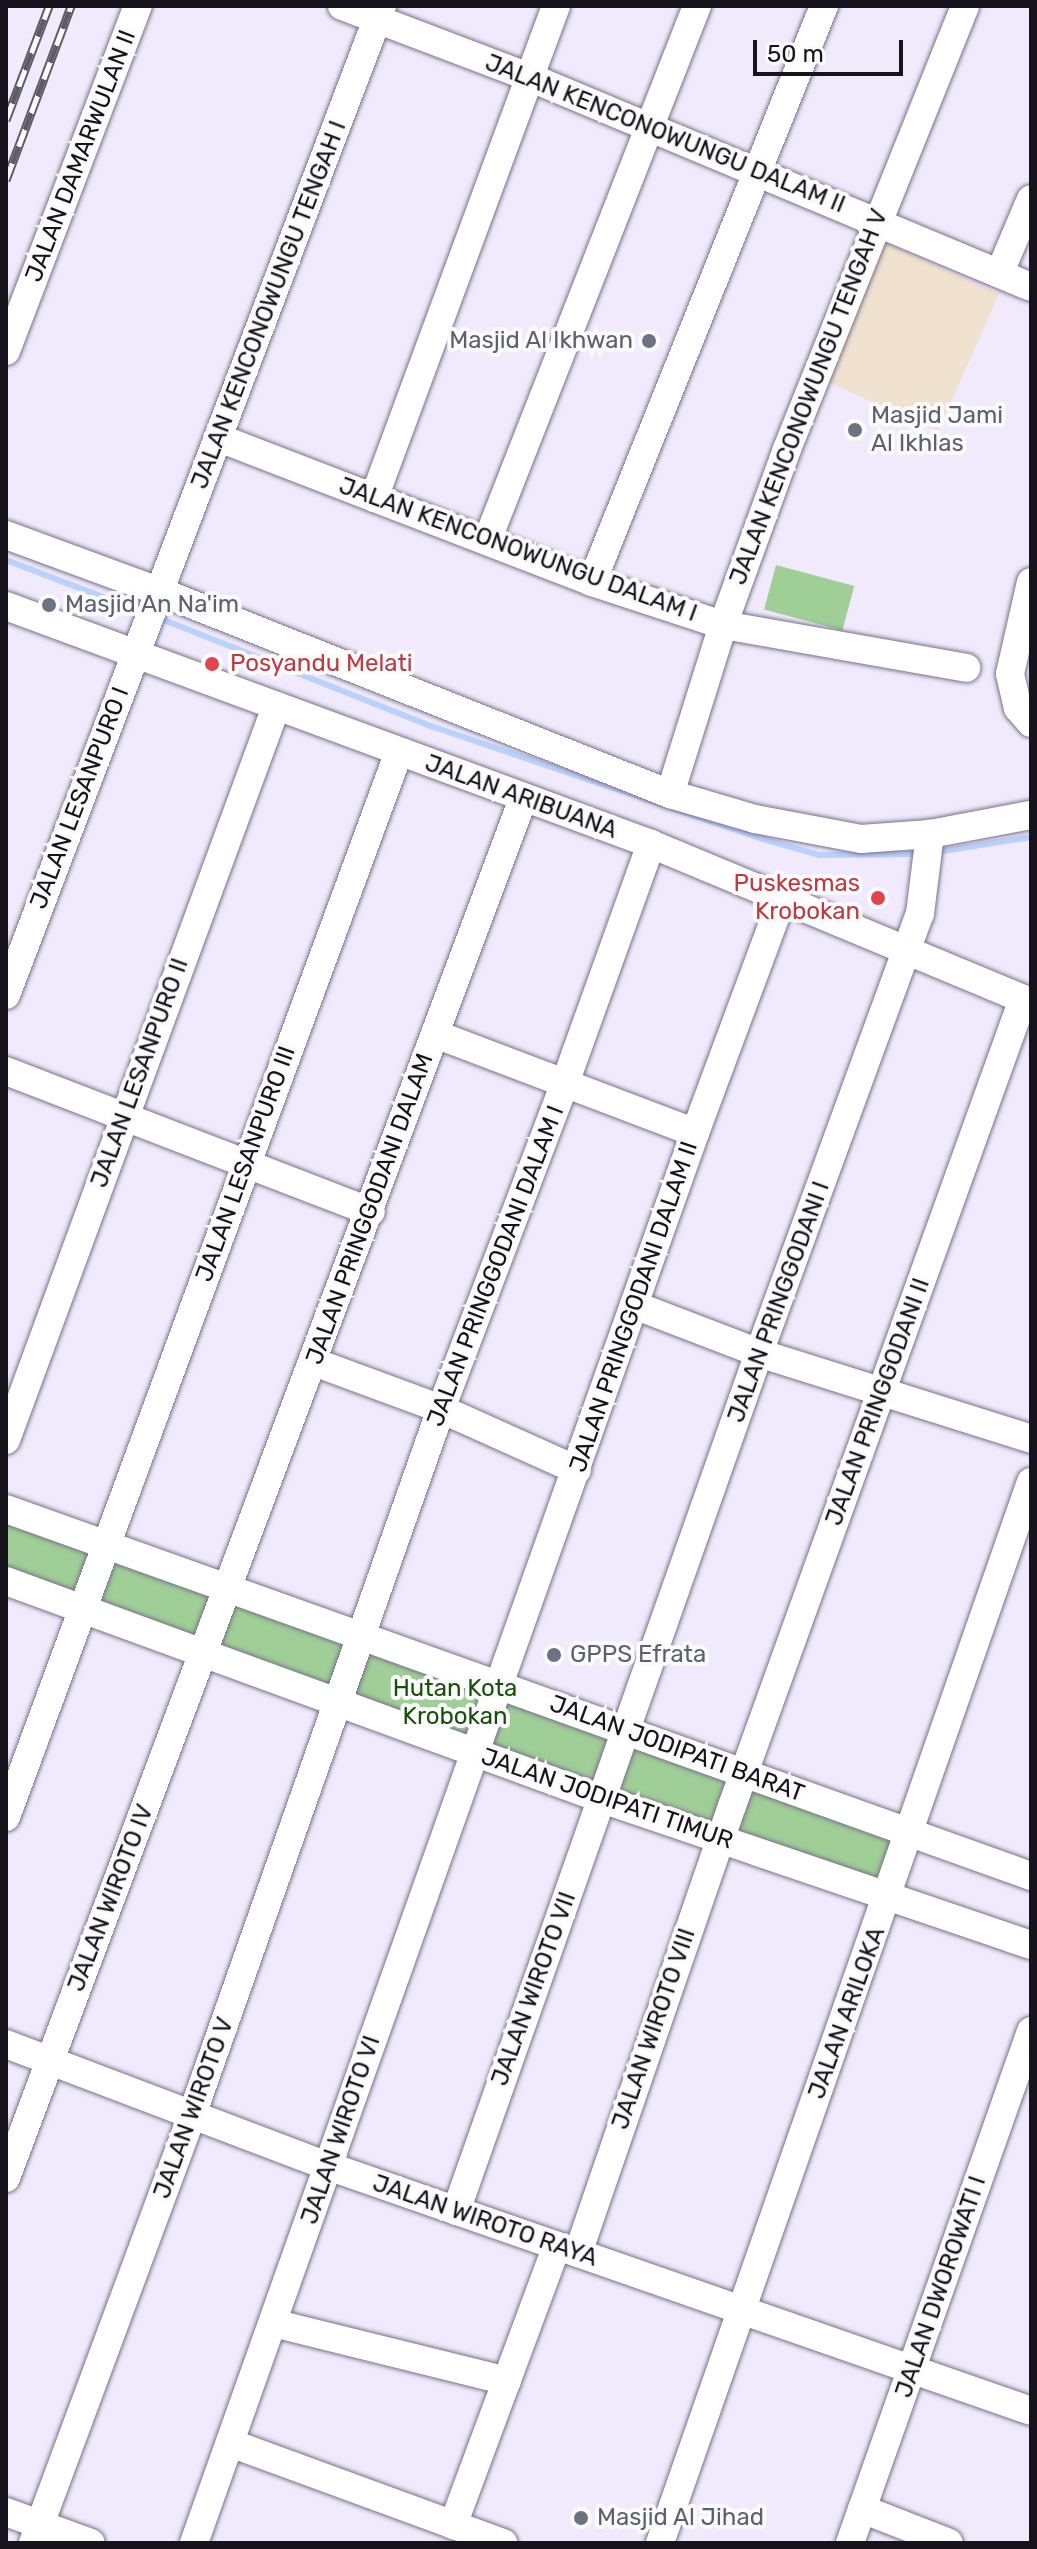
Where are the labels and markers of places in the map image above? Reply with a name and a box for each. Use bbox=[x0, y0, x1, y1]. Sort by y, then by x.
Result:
place label: Masjid Al Ikhwan bbox=[449, 327, 633, 355]
marker: Masjid Al Ikhwan bbox=[640, 332, 658, 350]
place label: Masjid Jami Al Ikhlas bbox=[871, 402, 1003, 458]
marker: Masjid Jami Al Ikhlas bbox=[846, 421, 864, 439]
place label: Masjid An Na'im bbox=[65, 591, 240, 619]
marker: Masjid An Na'im bbox=[40, 596, 58, 614]
place label: Posyandu Melati bbox=[230, 650, 413, 678]
marker: Posyandu Melati bbox=[201, 653, 223, 675]
place label: Puskesmas Krobokan bbox=[734, 870, 860, 926]
marker: Puskesmas Krobokan bbox=[867, 887, 889, 909]
place label: GPPS Efrata bbox=[570, 1641, 706, 1669]
marker: GPPS Efrata bbox=[545, 1646, 563, 1664]
place label: Masjid Al Jihad bbox=[597, 2504, 765, 2532]
marker: Masjid Al Jihad bbox=[572, 2509, 590, 2527]

